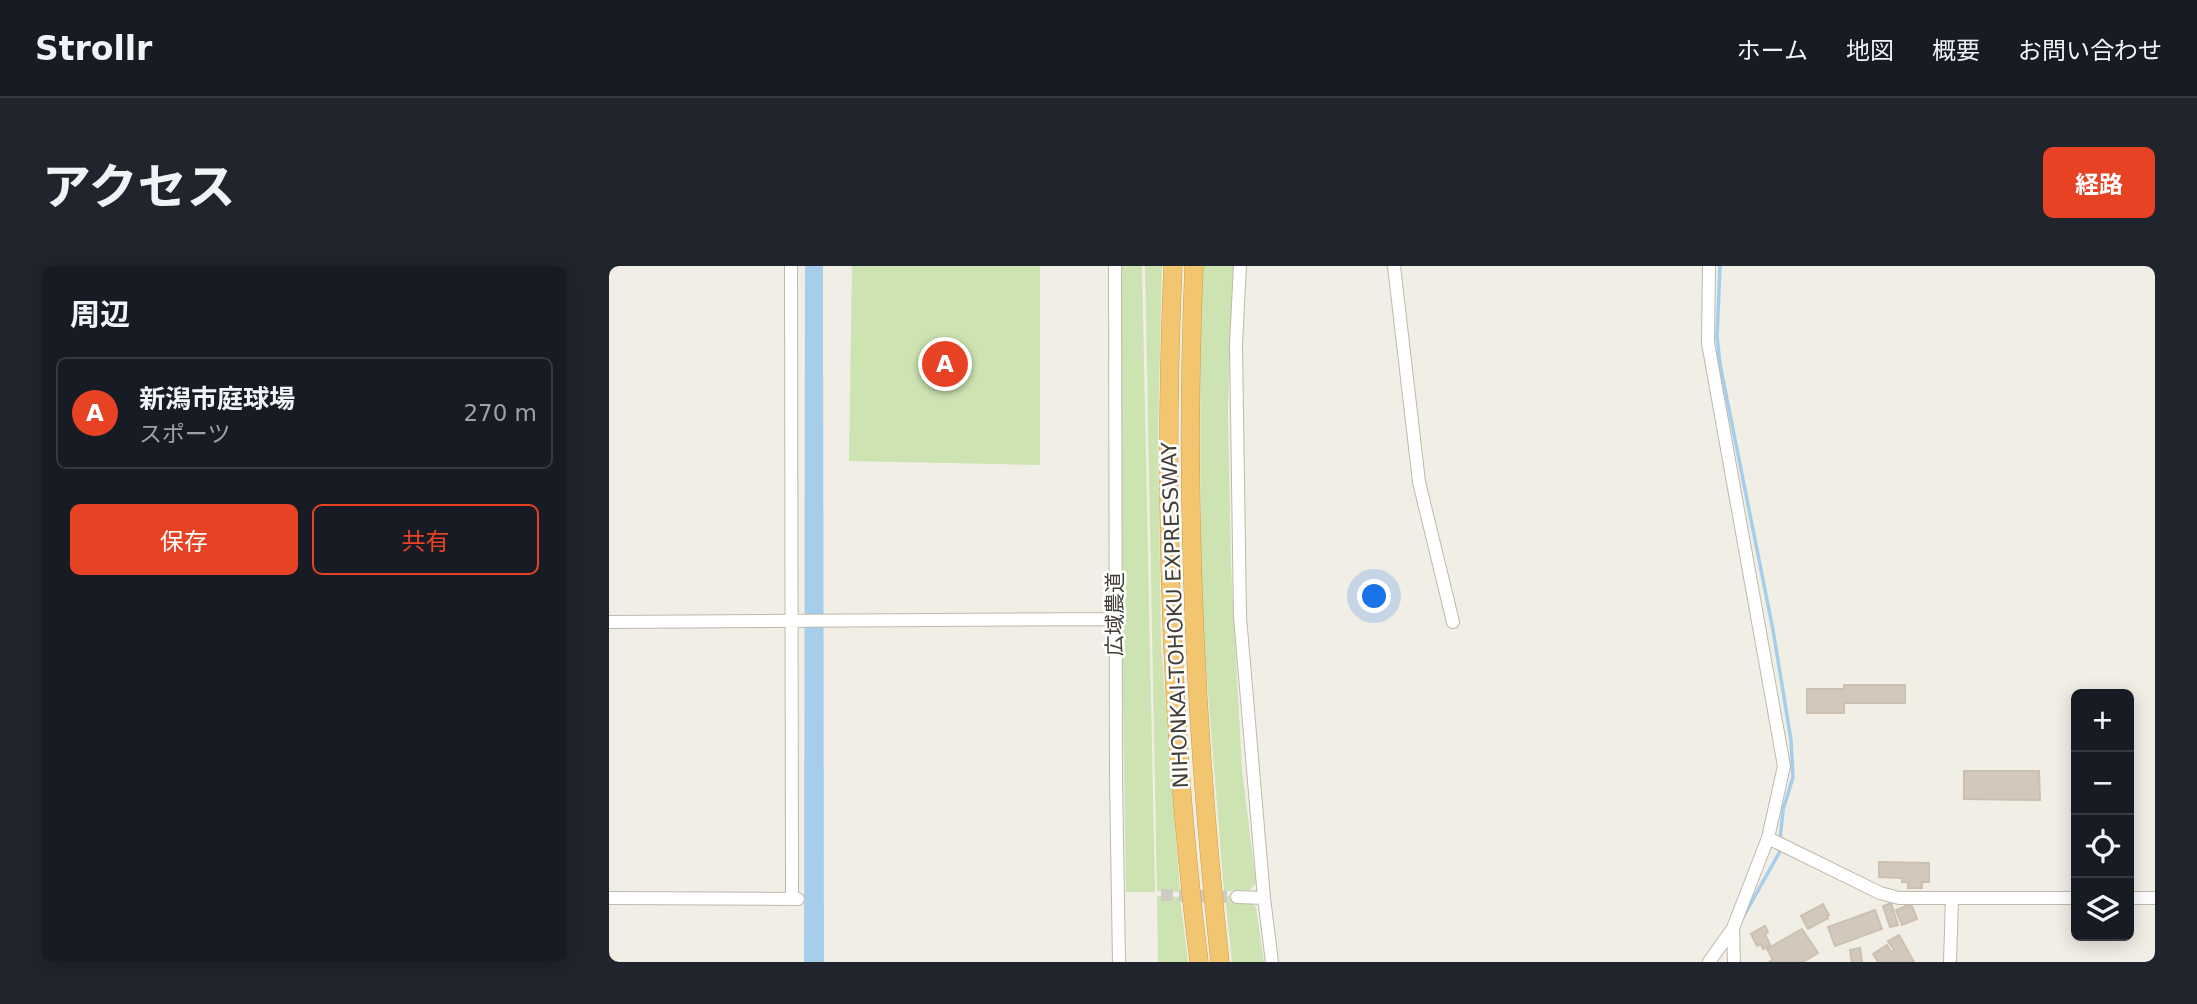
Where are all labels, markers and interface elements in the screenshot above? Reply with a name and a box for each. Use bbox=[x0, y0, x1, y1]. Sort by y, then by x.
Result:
text: Strollr bbox=[35, 29, 152, 68]
text: ホーム bbox=[1737, 37, 1808, 65]
text: 地図 bbox=[1846, 37, 1894, 65]
text: 概要 bbox=[1932, 37, 1980, 65]
text: お問い合わせ bbox=[2018, 37, 2162, 65]
button: 経路 bbox=[2043, 147, 2155, 218]
text: アクセス bbox=[42, 159, 236, 216]
text: 周辺 bbox=[70, 297, 130, 332]
pin: A bbox=[922, 338, 968, 390]
text: 新潟市庭球場 bbox=[139, 384, 295, 414]
text: A bbox=[86, 400, 104, 426]
text: 270 m bbox=[463, 400, 537, 426]
text: スポーツ bbox=[139, 421, 231, 447]
street label: NIHONKAI-TOHOKU EXPRESSWAY bbox=[1157, 441, 1193, 789]
button: 保存 bbox=[70, 504, 298, 575]
button: 共有 bbox=[312, 504, 539, 575]
street label: 広域農道 bbox=[1103, 572, 1127, 656]
your location bbox=[1357, 579, 1391, 613]
map controls bbox=[2071, 689, 2134, 941]
button: + bbox=[2071, 689, 2134, 752]
button: − bbox=[2071, 752, 2134, 815]
button: locate bbox=[2071, 815, 2134, 878]
button: layers bbox=[2071, 878, 2134, 941]

